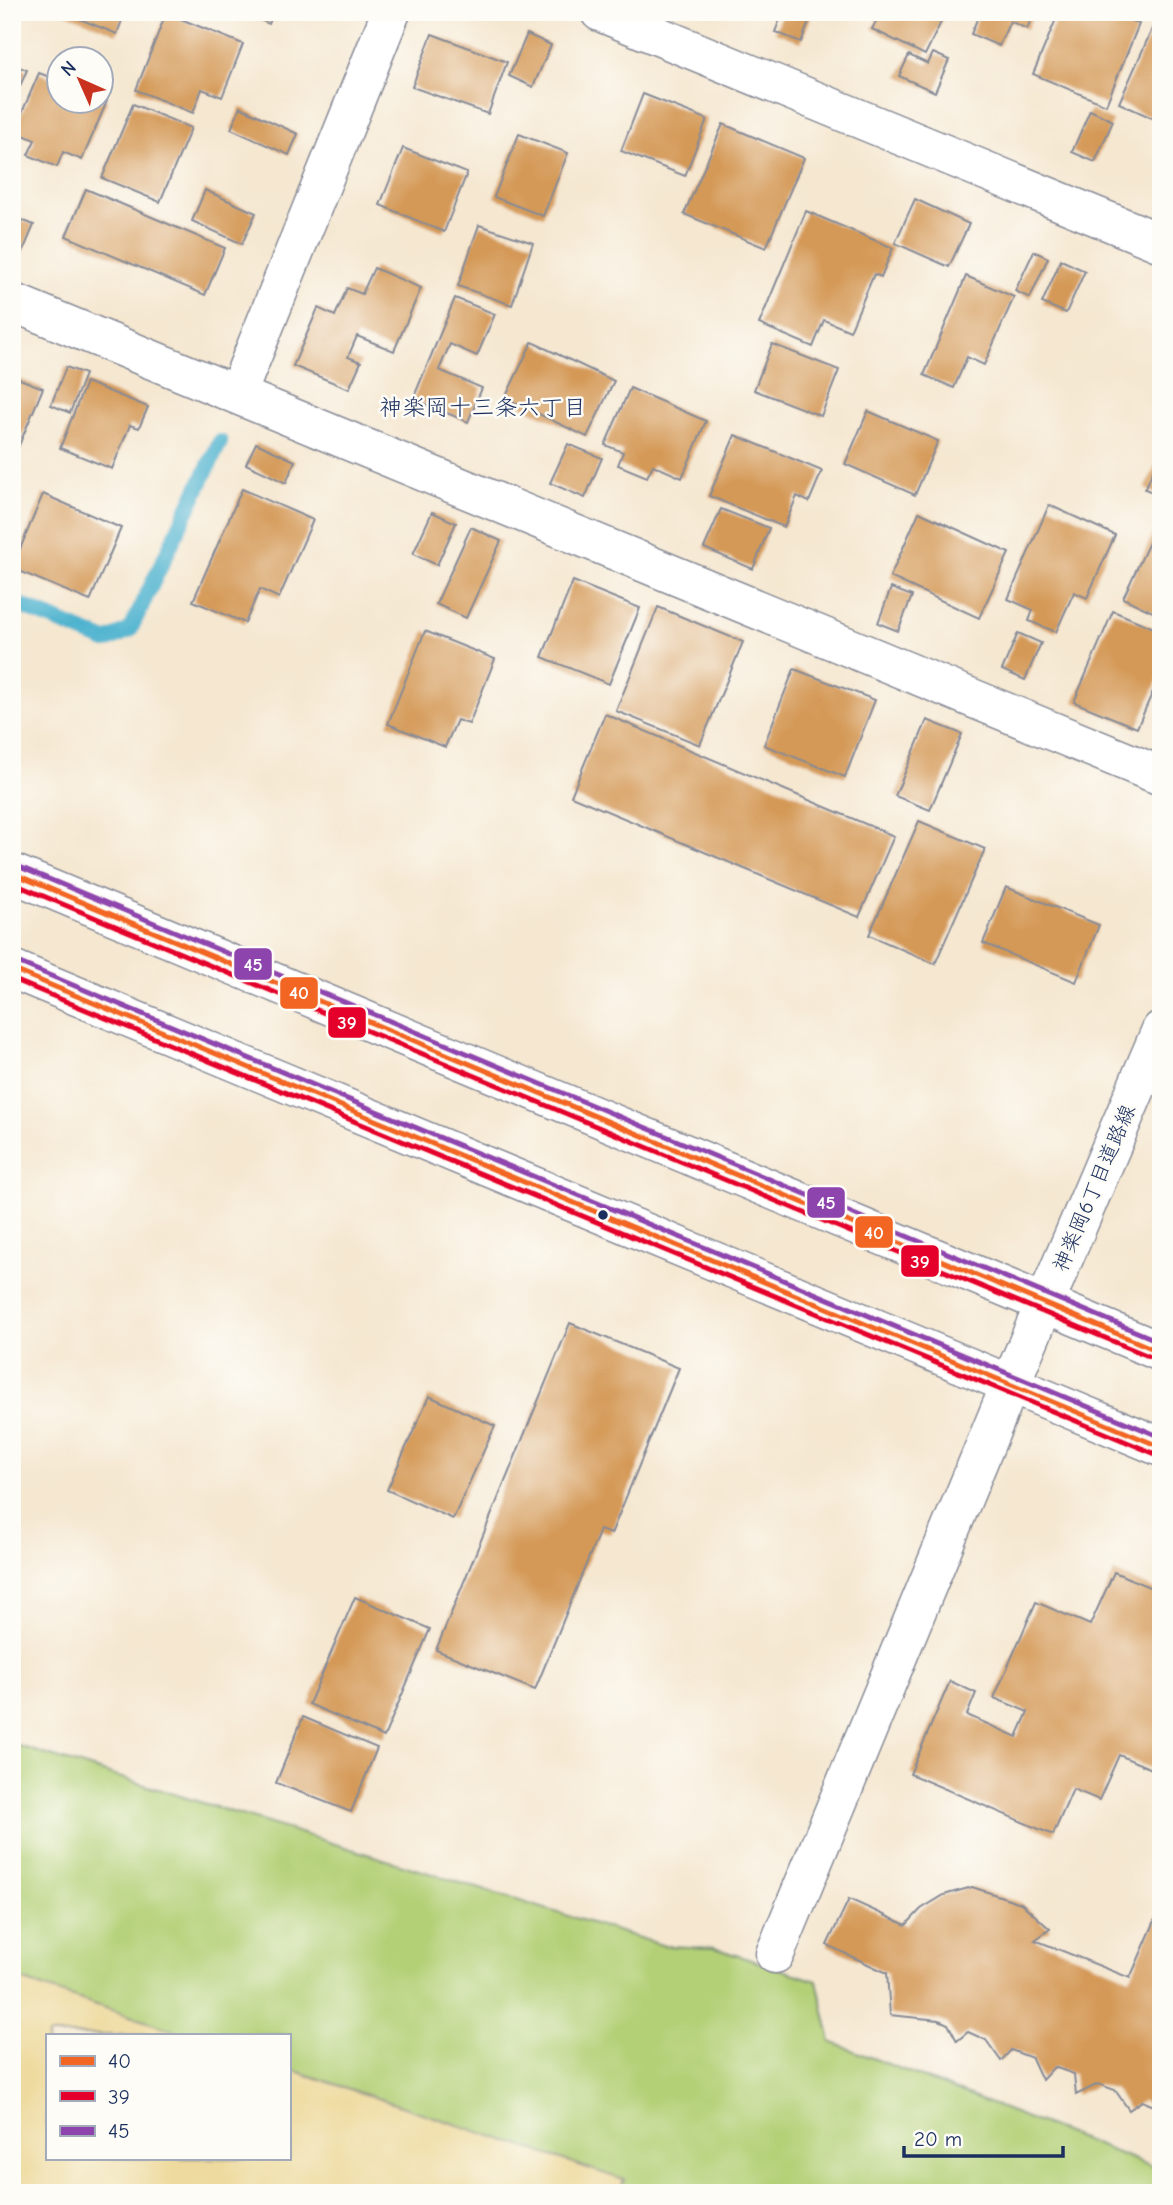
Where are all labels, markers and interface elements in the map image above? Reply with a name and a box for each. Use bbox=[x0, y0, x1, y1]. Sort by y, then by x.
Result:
north arrow bbox=[46, 46, 116, 116]
text: N bbox=[57, 57, 81, 81]
district label: 神楽岡十三条六丁目 bbox=[380, 394, 587, 421]
line badge: 45 bbox=[233, 947, 273, 981]
text: 45 bbox=[243, 954, 263, 976]
line badge: 40 bbox=[279, 976, 319, 1010]
text: 40 bbox=[289, 982, 309, 1004]
line badge: 39 bbox=[327, 1006, 367, 1039]
text: 39 bbox=[337, 1012, 357, 1034]
street label: 神楽岡6丁目道路線 bbox=[1048, 1101, 1140, 1275]
line badge: 45 bbox=[806, 1186, 846, 1219]
text: 45 bbox=[816, 1192, 836, 1214]
unlabelled marker bbox=[596, 1208, 610, 1222]
line badge: 40 bbox=[854, 1215, 894, 1249]
text: 40 bbox=[864, 1222, 884, 1244]
line badge: 39 bbox=[900, 1244, 940, 1278]
text: 39 bbox=[910, 1251, 930, 1273]
legend bbox=[46, 2034, 290, 2160]
text: 40 bbox=[108, 2049, 131, 2073]
text: 39 bbox=[108, 2085, 130, 2109]
scale bar bbox=[904, 2114, 1063, 2158]
text: 45 bbox=[108, 2119, 130, 2143]
text: 20 m bbox=[914, 2127, 962, 2151]

